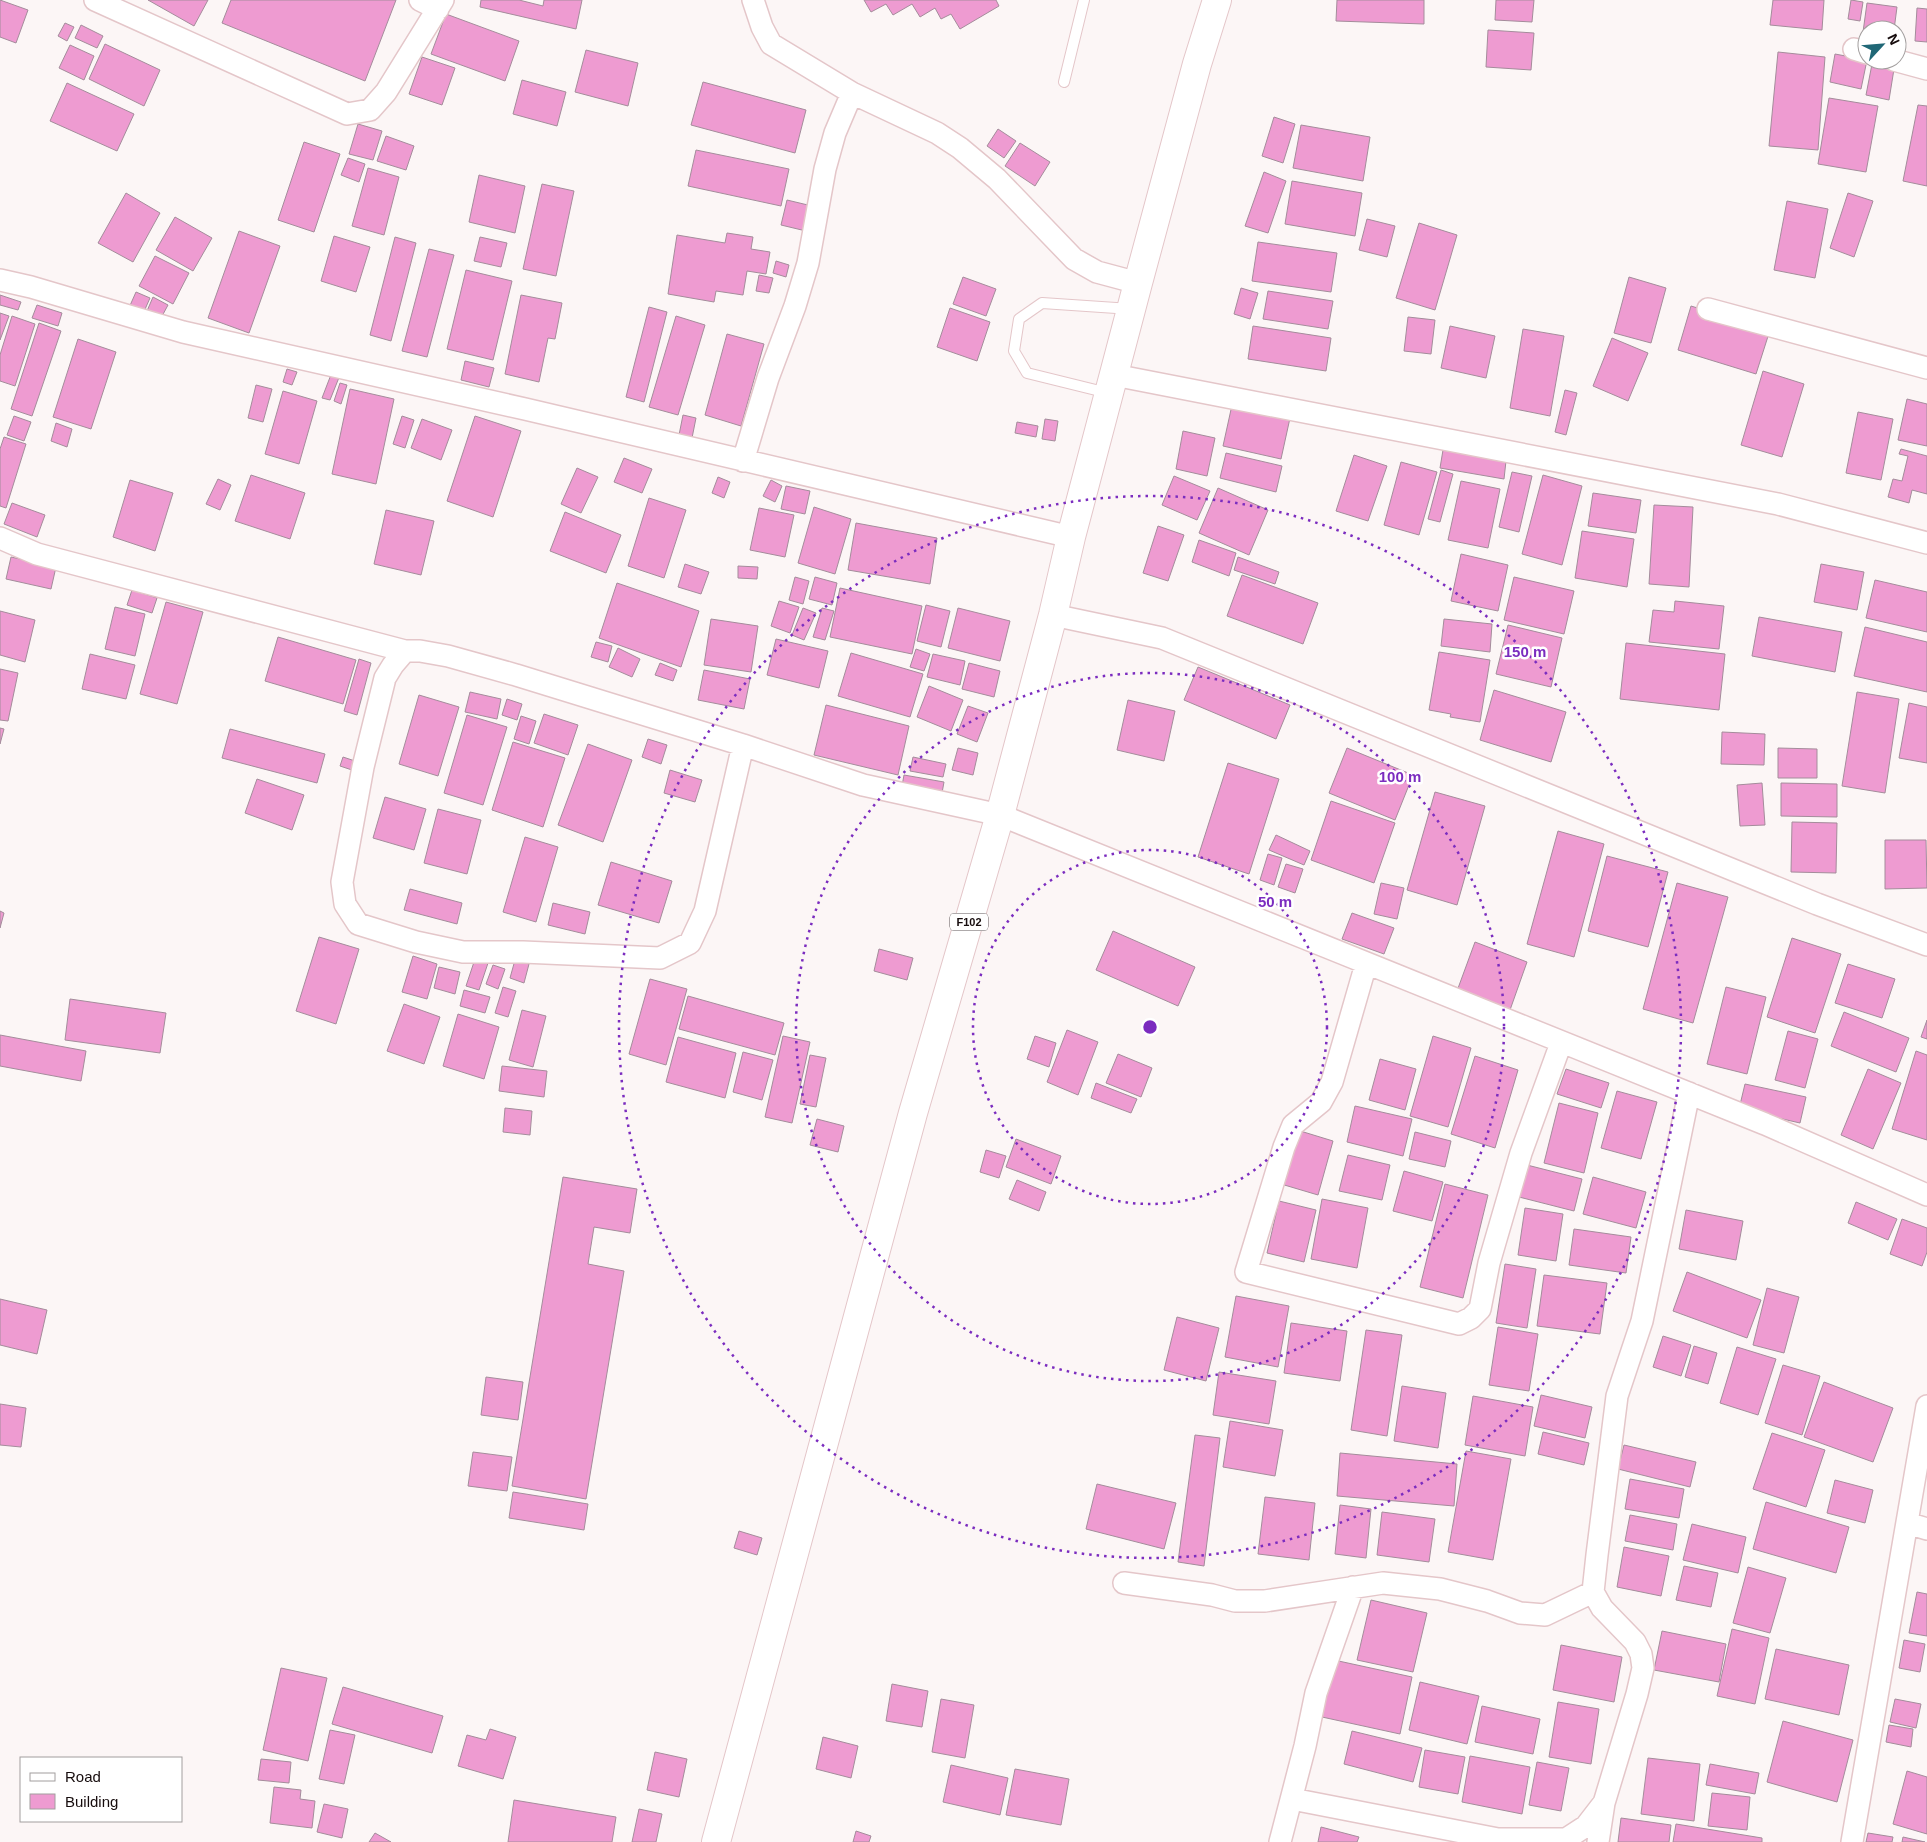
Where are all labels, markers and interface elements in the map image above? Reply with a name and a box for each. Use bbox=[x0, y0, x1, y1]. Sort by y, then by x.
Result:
north arrow bbox=[1857, 20, 1907, 70]
text: N bbox=[1884, 31, 1903, 47]
text: 150 m bbox=[1504, 643, 1546, 660]
text: 100 m bbox=[1379, 768, 1421, 785]
text: 50 m bbox=[1258, 893, 1292, 910]
road number: F102 bbox=[950, 914, 988, 930]
centre of rings bbox=[1141, 1018, 1159, 1036]
legend bbox=[20, 1757, 182, 1822]
text: Road bbox=[65, 1768, 101, 1785]
text: Building bbox=[65, 1793, 118, 1810]

